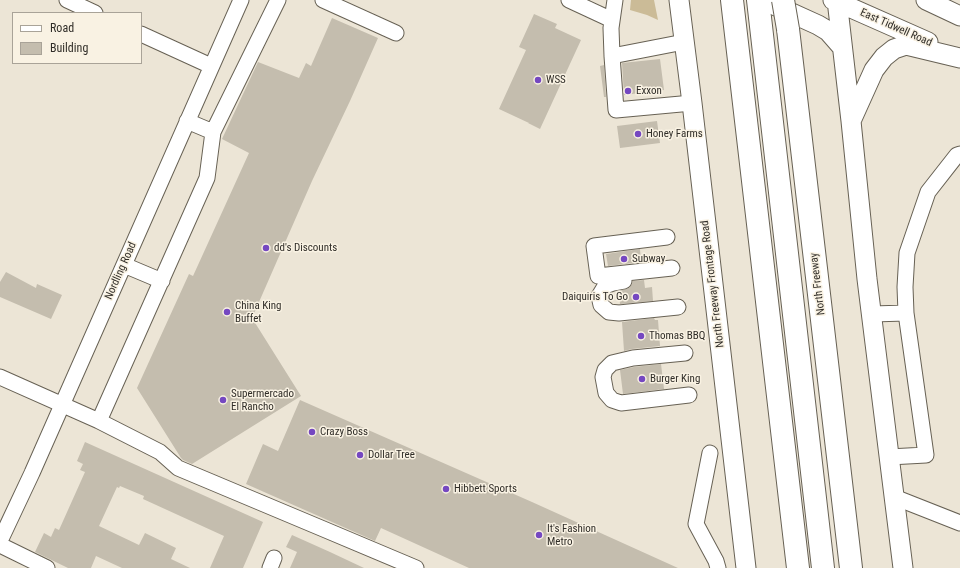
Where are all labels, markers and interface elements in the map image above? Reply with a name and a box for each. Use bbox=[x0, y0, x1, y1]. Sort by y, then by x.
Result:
street label: East Tidwell Road bbox=[858, 6, 934, 50]
legend bbox=[12, 12, 142, 64]
text: Road bbox=[50, 21, 74, 35]
text: Building bbox=[50, 41, 88, 55]
place label: WSS bbox=[546, 73, 566, 87]
marker: WSS bbox=[533, 75, 543, 85]
place label: Exxon bbox=[636, 84, 662, 98]
marker: Exxon bbox=[623, 86, 633, 96]
place label: Honey Farms bbox=[646, 127, 703, 141]
marker: Honey Farms bbox=[633, 129, 643, 139]
street label: North Freeway Frontage Road bbox=[699, 220, 727, 348]
street label: Nordling Road bbox=[102, 240, 140, 302]
place label: dd's Discounts bbox=[274, 241, 337, 255]
marker: dd's Discounts bbox=[261, 243, 271, 253]
place label: Subway bbox=[632, 252, 665, 266]
street label: North Freeway bbox=[808, 252, 828, 316]
marker: Subway bbox=[619, 254, 629, 264]
place label: Daiquiris To Go bbox=[562, 290, 628, 304]
marker: Daiquiris To Go bbox=[631, 292, 641, 302]
place label: China King Buffet bbox=[235, 299, 281, 325]
marker: China King Buffet bbox=[222, 307, 232, 317]
place label: Thomas BBQ bbox=[649, 329, 705, 343]
marker: Thomas BBQ bbox=[636, 331, 646, 341]
place label: Burger King bbox=[650, 372, 700, 386]
marker: Burger King bbox=[637, 374, 647, 384]
place label: Supermercado El Rancho bbox=[231, 387, 294, 413]
marker: Supermercado El Rancho bbox=[218, 395, 228, 405]
place label: Crazy Boss bbox=[320, 425, 368, 439]
marker: Crazy Boss bbox=[307, 427, 317, 437]
place label: Dollar Tree bbox=[368, 448, 415, 462]
marker: Dollar Tree bbox=[355, 450, 365, 460]
place label: Hibbett Sports bbox=[454, 482, 517, 496]
marker: Hibbett Sports bbox=[441, 484, 451, 494]
place label: It's Fashion Metro bbox=[547, 522, 596, 548]
marker: It's Fashion Metro bbox=[534, 530, 544, 540]

